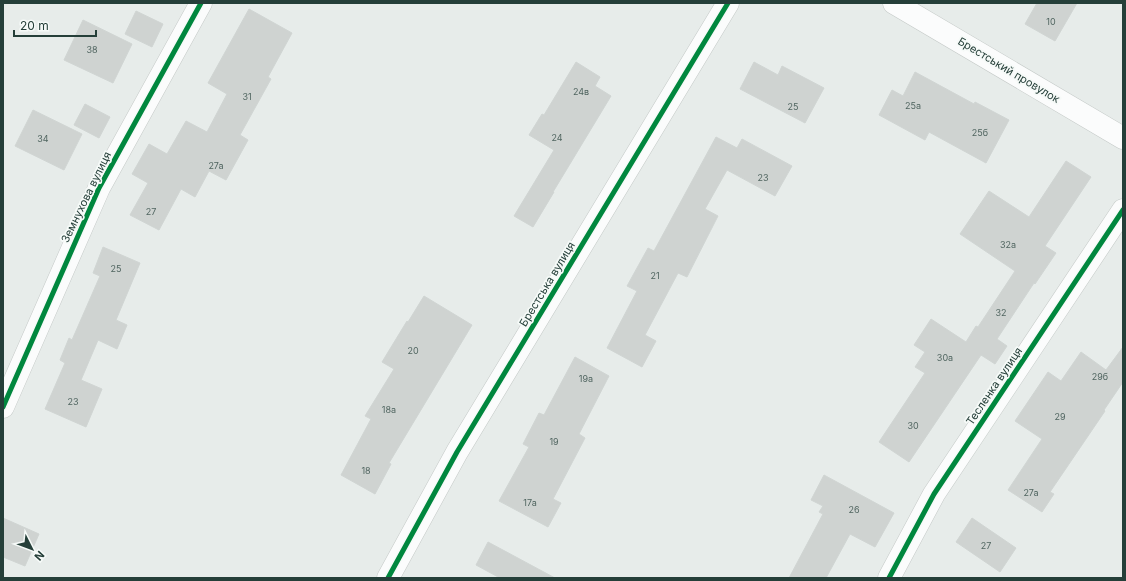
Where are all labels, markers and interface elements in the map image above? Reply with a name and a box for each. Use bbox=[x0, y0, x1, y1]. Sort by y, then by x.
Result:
scale bar bbox=[14, 12, 96, 38]
house number: 10 bbox=[1046, 16, 1056, 27]
text: 20 m bbox=[20, 18, 49, 33]
street label: Брестський провулок bbox=[955, 34, 1063, 106]
house number: 38 bbox=[86, 44, 98, 55]
house number: 24в bbox=[573, 86, 589, 97]
house number: 31 bbox=[242, 91, 252, 102]
house number: 25а bbox=[905, 100, 921, 111]
house number: 25 bbox=[788, 101, 798, 112]
house number: 25б bbox=[972, 127, 988, 138]
house number: 24 bbox=[551, 132, 563, 143]
house number: 34 bbox=[37, 133, 49, 144]
street label: Земнухова вулиця bbox=[58, 149, 114, 245]
house number: 27а bbox=[208, 160, 224, 171]
house number: 23 bbox=[757, 172, 769, 183]
house number: 27 bbox=[146, 206, 156, 217]
street label: Брестська вулиця bbox=[516, 239, 578, 329]
house number: 32а bbox=[1000, 239, 1016, 250]
house number: 25 bbox=[111, 263, 121, 274]
house number: 21 bbox=[650, 270, 660, 281]
house number: 32 bbox=[995, 307, 1007, 318]
street label: Тесленка вулиця bbox=[963, 344, 1025, 428]
house number: 20 bbox=[407, 345, 419, 356]
house number: 30а bbox=[937, 352, 953, 363]
house number: 29б bbox=[1092, 371, 1108, 382]
house number: 19а bbox=[579, 373, 593, 384]
house number: 23 bbox=[67, 396, 79, 407]
house number: 18а bbox=[382, 404, 396, 415]
house number: 29 bbox=[1054, 411, 1066, 422]
house number: 30 bbox=[907, 420, 919, 431]
house number: 19 bbox=[549, 436, 559, 447]
house number: 18 bbox=[361, 465, 371, 476]
house number: 27а bbox=[1023, 487, 1039, 498]
house number: 17а bbox=[523, 497, 537, 508]
house number: 26 bbox=[848, 504, 860, 515]
north arrow bbox=[12, 529, 52, 569]
house number: 27 bbox=[981, 540, 991, 551]
text: N bbox=[31, 548, 47, 563]

